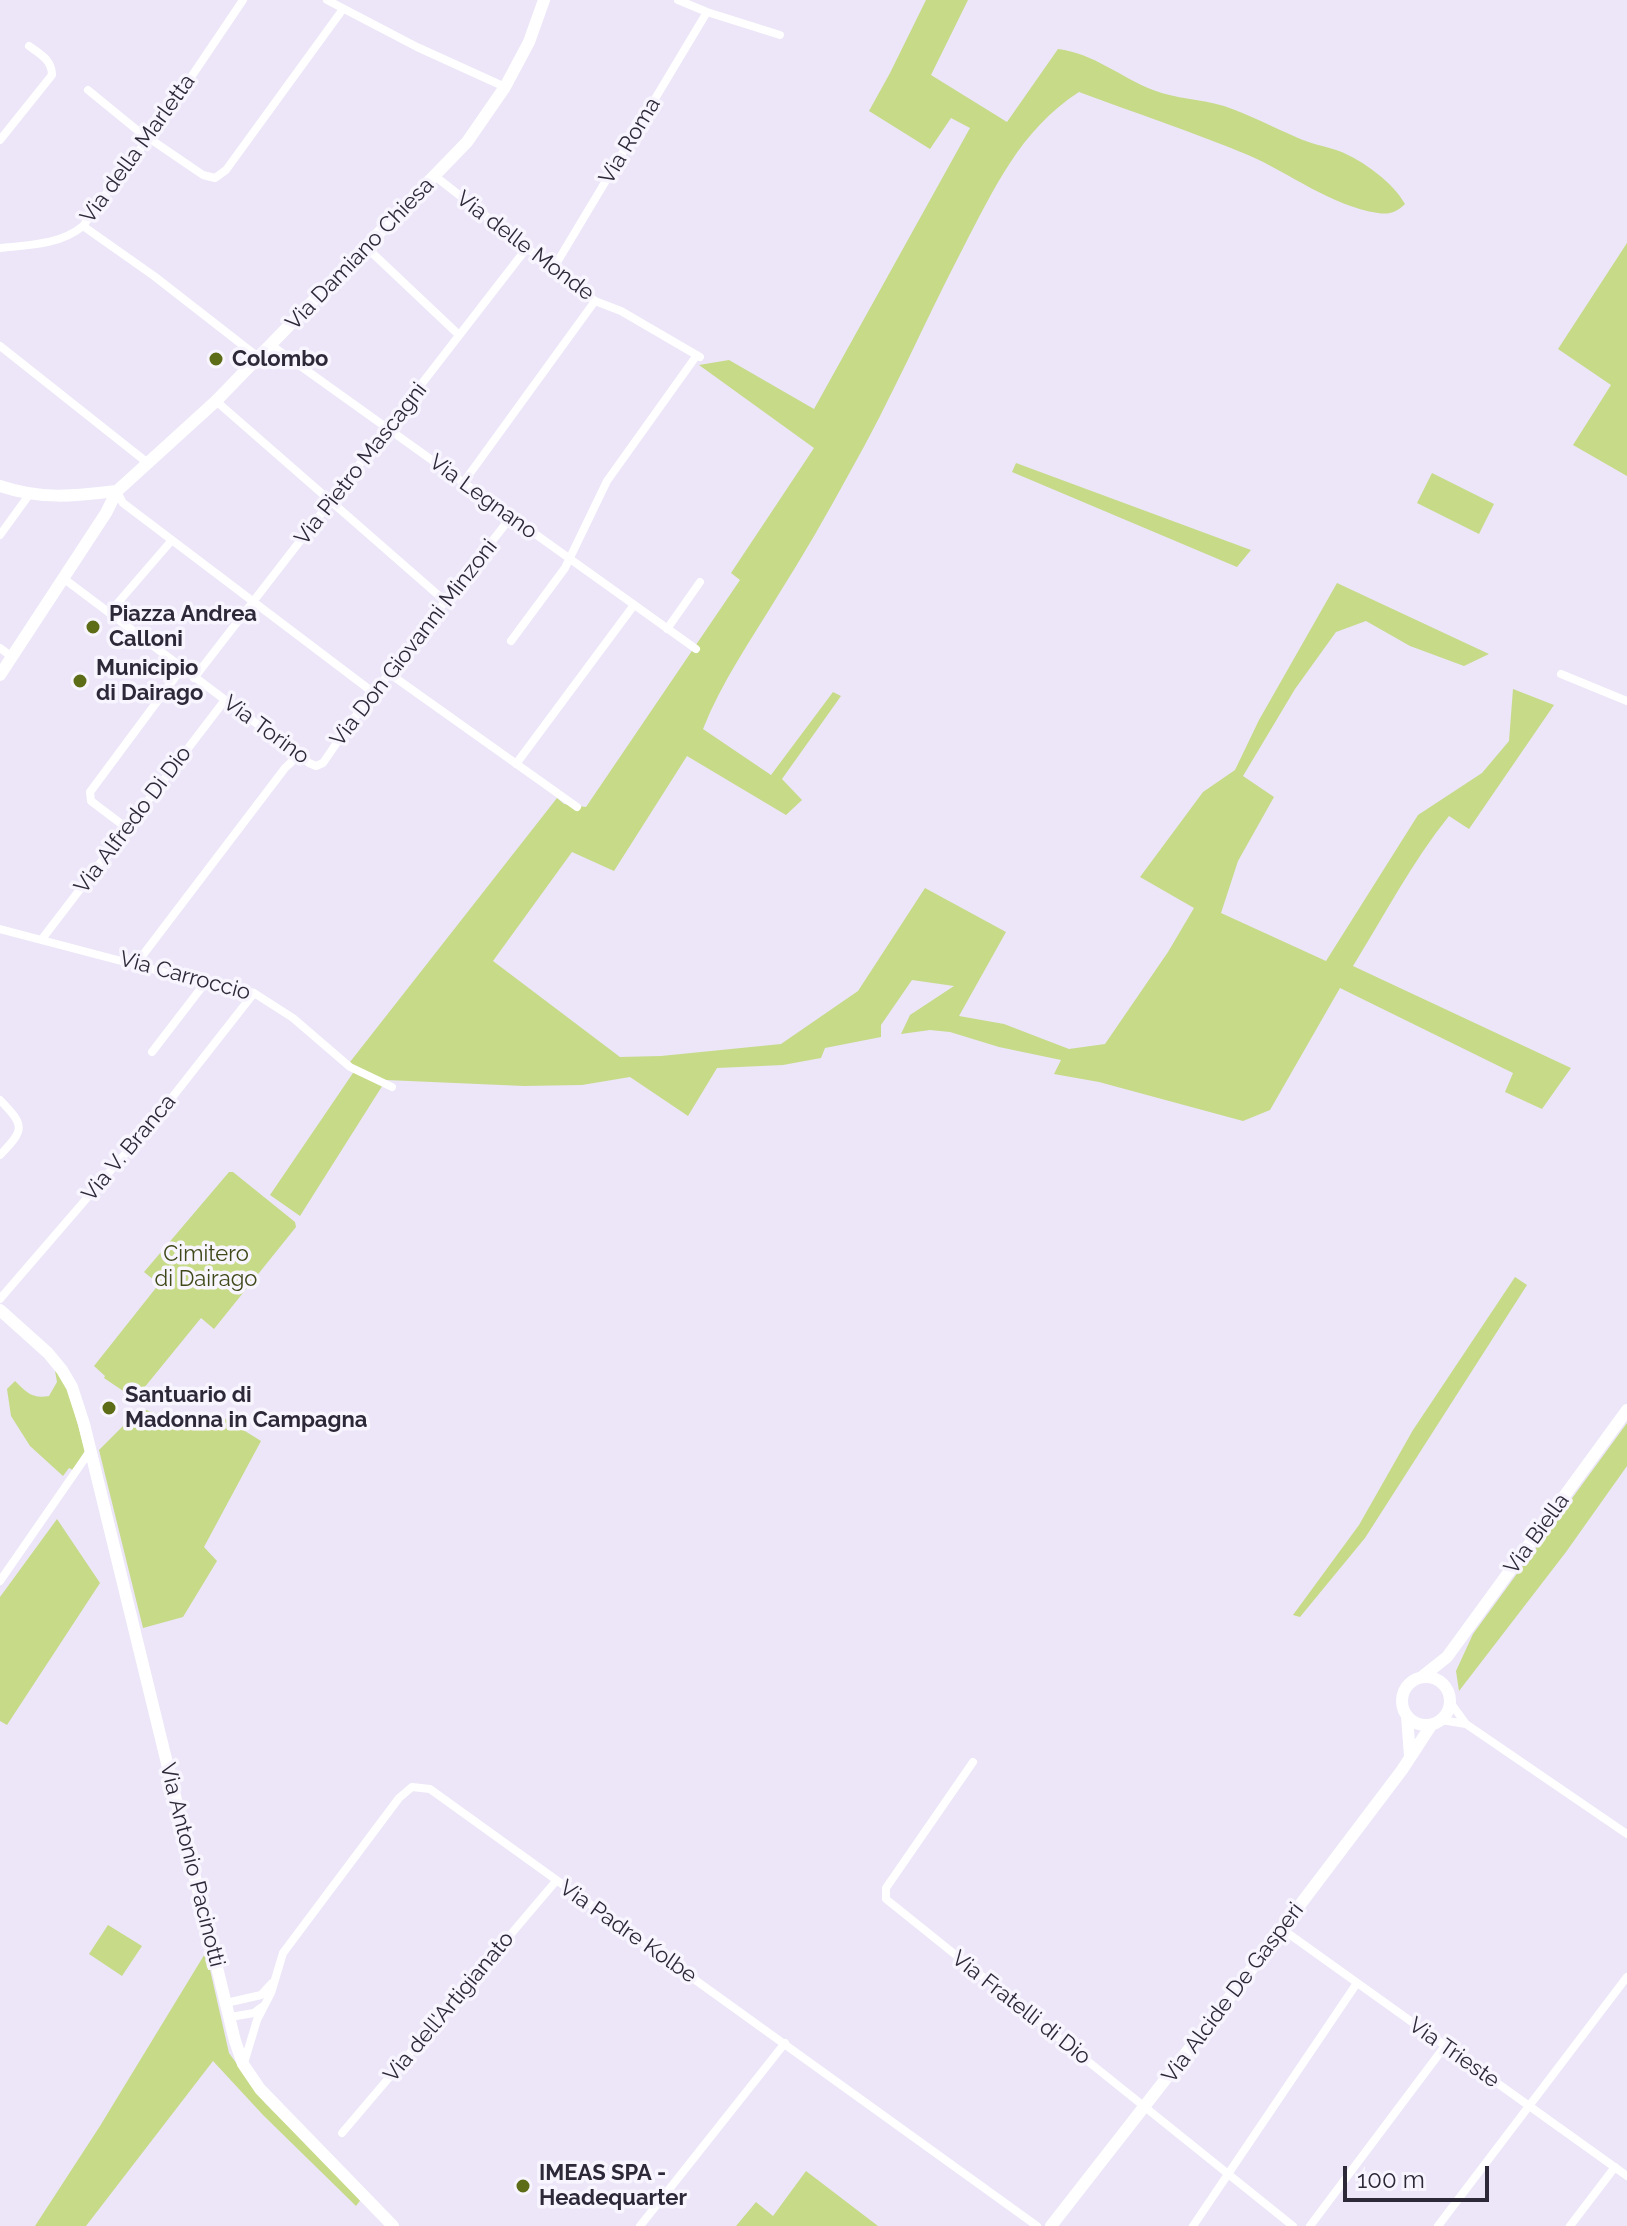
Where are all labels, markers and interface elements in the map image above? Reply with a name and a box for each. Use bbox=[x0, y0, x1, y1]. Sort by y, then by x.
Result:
street label: Via della Marletta bbox=[75, 69, 201, 229]
street label: Via Roma bbox=[594, 93, 666, 189]
street label: Via Damiano Chiesa bbox=[280, 172, 440, 336]
street label: Via delle Monde bbox=[451, 185, 599, 307]
place label: Colombo bbox=[232, 346, 328, 372]
marker: Colombo bbox=[207, 350, 225, 368]
street label: Via Pietro Mascagni bbox=[289, 377, 433, 551]
street label: Via Legnano bbox=[424, 449, 542, 545]
street label: Via Don Giovanni Minzoni bbox=[325, 534, 503, 752]
place label: Piazza Andrea Calloni bbox=[109, 601, 257, 652]
marker: Piazza Andrea Calloni bbox=[84, 618, 102, 636]
place label: Municipio di Dairago bbox=[96, 655, 203, 706]
marker: Municipio di Dairago bbox=[71, 672, 89, 690]
street label: Via Torino bbox=[218, 690, 314, 770]
street label: Via Alfredo Di Dio bbox=[69, 741, 197, 899]
street label: Via Carroccio bbox=[117, 946, 253, 1006]
street label: Via V. Branca bbox=[77, 1089, 181, 1207]
park label: Cimitero di Dairago bbox=[155, 1241, 257, 1292]
place label: Santuario di Madonna in Campagna bbox=[125, 1382, 367, 1434]
marker: Santuario di Madonna in Campagna bbox=[100, 1399, 118, 1417]
street label: Via Biella bbox=[1499, 1488, 1575, 1580]
street label: Via Antonio Pacinotti bbox=[154, 1760, 230, 1970]
street label: Via Padre Kolbe bbox=[554, 1875, 702, 1989]
street label: Via Alcide De Gasperi bbox=[1157, 1898, 1309, 2088]
street label: Via dell'Artigianato bbox=[378, 1926, 520, 2088]
street label: Via Fratelli di Dio bbox=[946, 1946, 1096, 2070]
street label: Via Trieste bbox=[1403, 2012, 1505, 2094]
scale bar bbox=[1347, 2150, 1493, 2200]
place label: IMEAS SPA - Headequarter bbox=[539, 2160, 687, 2212]
text: 100 m bbox=[1357, 2165, 1425, 2194]
marker: IMEAS SPA - Headequarter bbox=[514, 2177, 532, 2195]

